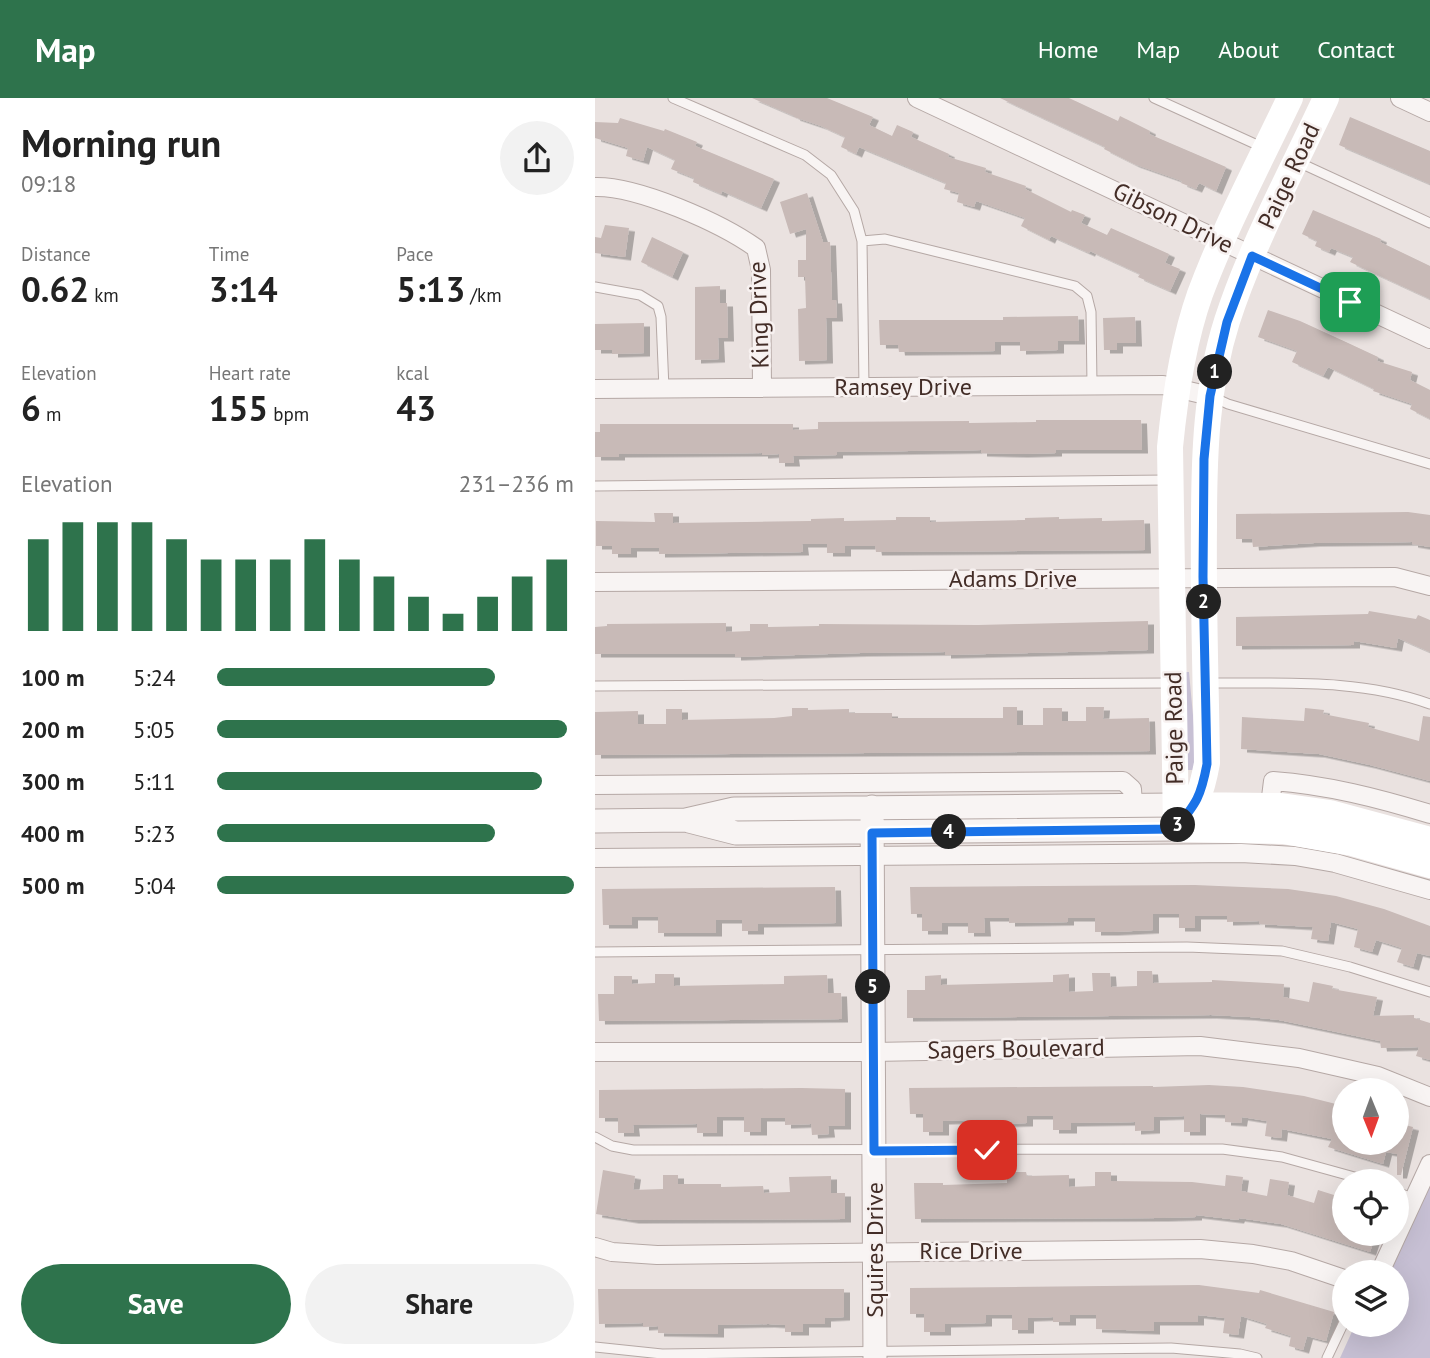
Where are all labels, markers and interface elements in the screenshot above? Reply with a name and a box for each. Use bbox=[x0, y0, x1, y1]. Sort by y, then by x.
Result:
text: Map bbox=[35, 28, 96, 71]
text: Home bbox=[1038, 34, 1098, 65]
text: Map bbox=[1136, 34, 1180, 65]
text: About bbox=[1218, 34, 1279, 65]
text: Contact bbox=[1317, 34, 1395, 65]
text: Morning run bbox=[21, 118, 221, 167]
street label: Paige Road bbox=[1251, 118, 1327, 234]
button: share bbox=[500, 121, 574, 195]
text: 09:18 bbox=[21, 169, 76, 198]
street label: Gibson Drive bbox=[1108, 175, 1239, 260]
text: Distance bbox=[21, 242, 91, 266]
text: Time bbox=[209, 242, 249, 266]
text: Pace bbox=[396, 242, 434, 266]
street label: King Drive bbox=[741, 261, 776, 369]
text: 0.62 bbox=[21, 266, 89, 312]
text: 3:14 bbox=[209, 266, 278, 312]
text: 5:13 bbox=[396, 266, 465, 312]
pin bbox=[1320, 272, 1380, 332]
text: km bbox=[89, 283, 119, 307]
text: /km bbox=[465, 283, 502, 307]
icon: arrive bbox=[1331, 283, 1369, 321]
pin: 1 bbox=[1197, 354, 1233, 390]
text: 1 bbox=[1209, 359, 1220, 383]
text: Elevation bbox=[21, 361, 97, 385]
text: Heart rate bbox=[209, 361, 291, 385]
text: kcal bbox=[396, 361, 429, 385]
street label: Ramsey Drive bbox=[834, 371, 972, 402]
text: 6 bbox=[21, 385, 41, 431]
text: 155 bbox=[209, 385, 268, 431]
text: 43 bbox=[396, 385, 436, 431]
text: m bbox=[41, 402, 61, 426]
text: bpm bbox=[268, 402, 309, 426]
text: Elevation bbox=[21, 469, 113, 498]
text: 231–236 m bbox=[459, 469, 574, 498]
street label: Adams Drive bbox=[949, 563, 1077, 594]
pin: 2 bbox=[1187, 584, 1221, 620]
text: 2 bbox=[1198, 589, 1209, 613]
text: 100 m bbox=[21, 663, 84, 692]
text: 5:24 bbox=[133, 663, 176, 692]
street label: Paige Road bbox=[1157, 671, 1190, 785]
text: 200 m bbox=[21, 715, 84, 744]
text: 5:05 bbox=[133, 715, 176, 744]
text: 300 m bbox=[21, 767, 84, 796]
text: 5:11 bbox=[133, 767, 176, 796]
pin: 3 bbox=[1161, 808, 1195, 842]
text: 3 bbox=[1172, 812, 1183, 836]
pin: 4 bbox=[931, 814, 967, 850]
text: 400 m bbox=[21, 819, 84, 848]
text: 5:23 bbox=[133, 819, 176, 848]
text: 4 bbox=[943, 819, 954, 843]
text: 500 m bbox=[21, 871, 84, 900]
text: 5:04 bbox=[133, 871, 176, 900]
pin: 5 bbox=[855, 970, 891, 1004]
text: 5 bbox=[867, 974, 878, 998]
street label: Sagers Boulevard bbox=[927, 1031, 1105, 1066]
north arrow bbox=[1332, 1078, 1409, 1155]
map controls bbox=[1332, 1078, 1409, 1337]
pin bbox=[957, 1120, 1017, 1180]
icon: check bbox=[968, 1131, 1006, 1169]
button: locate bbox=[1332, 1169, 1409, 1246]
street label: Squires Drive bbox=[859, 1182, 890, 1318]
street label: Rice Drive bbox=[919, 1235, 1023, 1266]
button: layers bbox=[1332, 1260, 1409, 1337]
button: Save bbox=[21, 1264, 291, 1344]
button: Share bbox=[305, 1264, 574, 1344]

